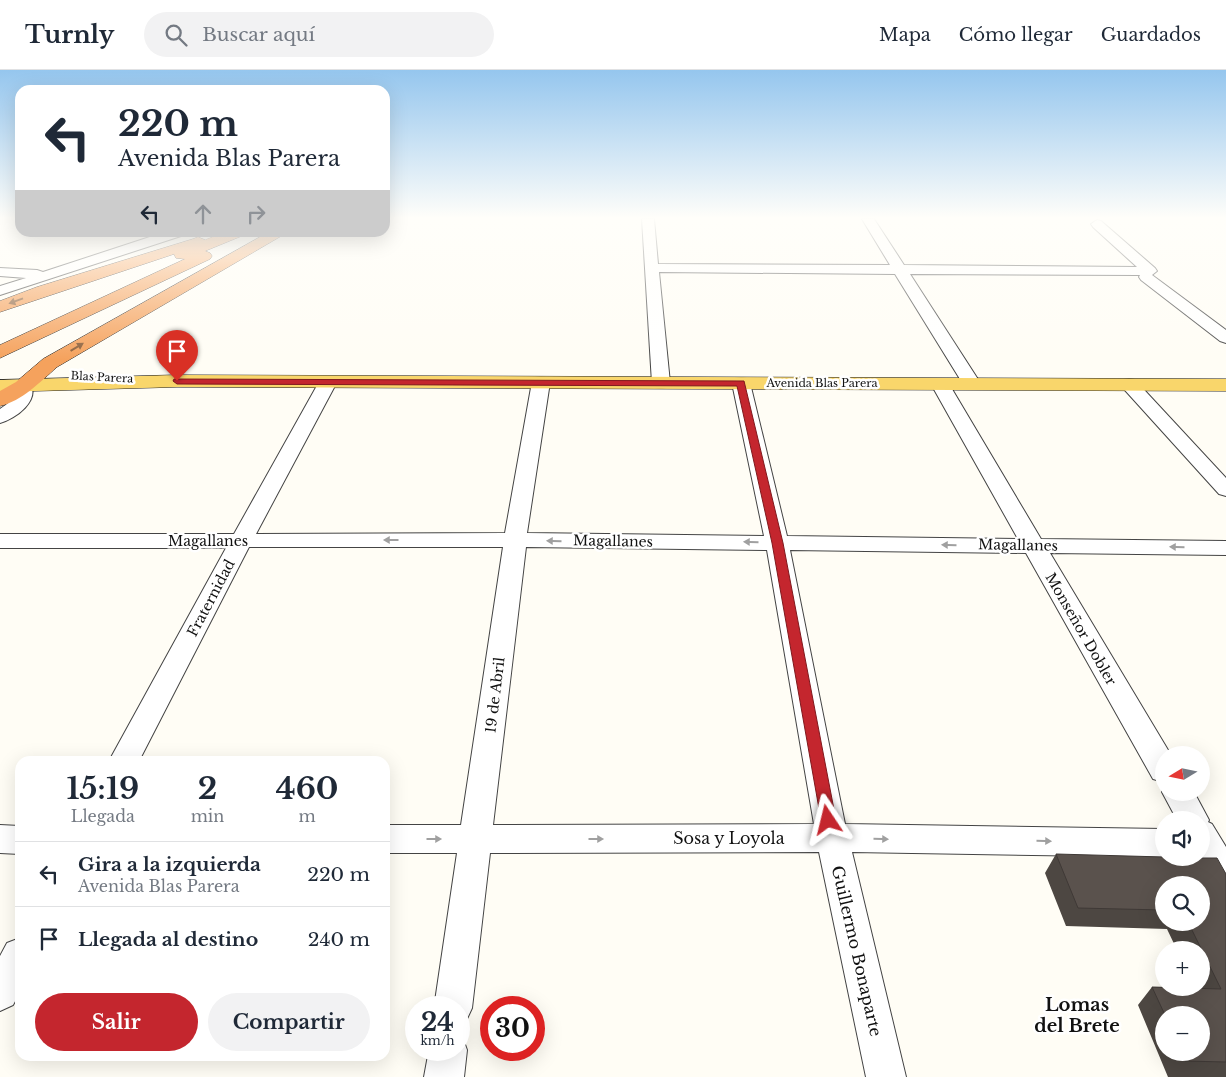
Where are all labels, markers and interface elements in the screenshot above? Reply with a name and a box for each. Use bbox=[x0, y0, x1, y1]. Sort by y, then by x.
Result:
search box bbox=[144, 12, 494, 57]
text: Turnly bbox=[25, 20, 114, 49]
icon: search bbox=[162, 21, 190, 49]
text: Buscar aquí bbox=[202, 23, 315, 46]
text: Mapa bbox=[879, 24, 931, 46]
text: Cómo llegar bbox=[959, 24, 1073, 46]
text: Guardados bbox=[1101, 24, 1201, 46]
text: 220 m bbox=[118, 102, 238, 145]
icon: left bbox=[35, 105, 100, 170]
text: Avenida Blas Parera bbox=[118, 145, 340, 172]
icon: left bbox=[136, 200, 164, 228]
icon: ahead bbox=[189, 200, 217, 228]
icon: right bbox=[242, 200, 270, 228]
one-way arrow bbox=[8, 297, 23, 305]
pin bbox=[156, 330, 198, 381]
icon: arrive bbox=[163, 337, 191, 365]
one-way arrow bbox=[70, 342, 83, 351]
street label: Blas Parera bbox=[70, 368, 135, 386]
street label: Avenida Blas Parera bbox=[765, 376, 878, 390]
street label: Magallanes bbox=[573, 531, 653, 551]
street label: Magallanes bbox=[168, 532, 248, 550]
street label: Magallanes bbox=[978, 535, 1058, 555]
one-way arrow bbox=[383, 536, 399, 544]
one-way arrow bbox=[545, 536, 561, 544]
one-way arrow bbox=[743, 538, 759, 546]
one-way arrow bbox=[940, 540, 956, 548]
one-way arrow bbox=[1169, 543, 1185, 551]
street label: Fraternidad bbox=[183, 556, 239, 640]
street label: Monseñor Dobler bbox=[1041, 569, 1121, 689]
street label: 19 de Abril bbox=[481, 656, 509, 734]
north arrow bbox=[1155, 746, 1210, 801]
map controls bbox=[1155, 746, 1210, 1061]
text: 15:19 bbox=[66, 770, 139, 807]
text: 2 bbox=[198, 770, 217, 807]
text: 460 bbox=[276, 770, 339, 807]
position arrow bbox=[801, 793, 853, 845]
text: Llegada bbox=[71, 806, 135, 826]
text: min bbox=[191, 806, 224, 826]
text: m bbox=[299, 806, 316, 826]
button: sound bbox=[1155, 811, 1210, 866]
street label: Sosa y Loyola bbox=[673, 828, 785, 848]
one-way arrow bbox=[426, 835, 442, 843]
one-way arrow bbox=[588, 835, 604, 843]
one-way arrow bbox=[873, 835, 889, 843]
one-way arrow bbox=[1036, 838, 1052, 846]
text: Gira a la izquierda bbox=[78, 853, 261, 876]
icon: left bbox=[35, 860, 63, 888]
text: 220 m bbox=[307, 863, 370, 886]
street label: Guillermo Bonaparte bbox=[828, 864, 886, 1038]
text: Avenida Blas Parera bbox=[78, 876, 240, 896]
button: search bbox=[1155, 876, 1210, 931]
icon: arrive bbox=[35, 925, 63, 953]
text: Llegada al destino bbox=[78, 928, 258, 951]
text: 240 m bbox=[308, 928, 370, 951]
button: + bbox=[1155, 941, 1210, 996]
button: Salir bbox=[35, 993, 198, 1051]
button: Compartir bbox=[208, 993, 370, 1051]
district label: Lomas del Brete bbox=[1034, 994, 1120, 1037]
speed limit sign: 30 bbox=[480, 996, 545, 1061]
button: − bbox=[1155, 1006, 1210, 1061]
text: 24 bbox=[421, 1007, 454, 1038]
text: km/h bbox=[420, 1033, 455, 1048]

